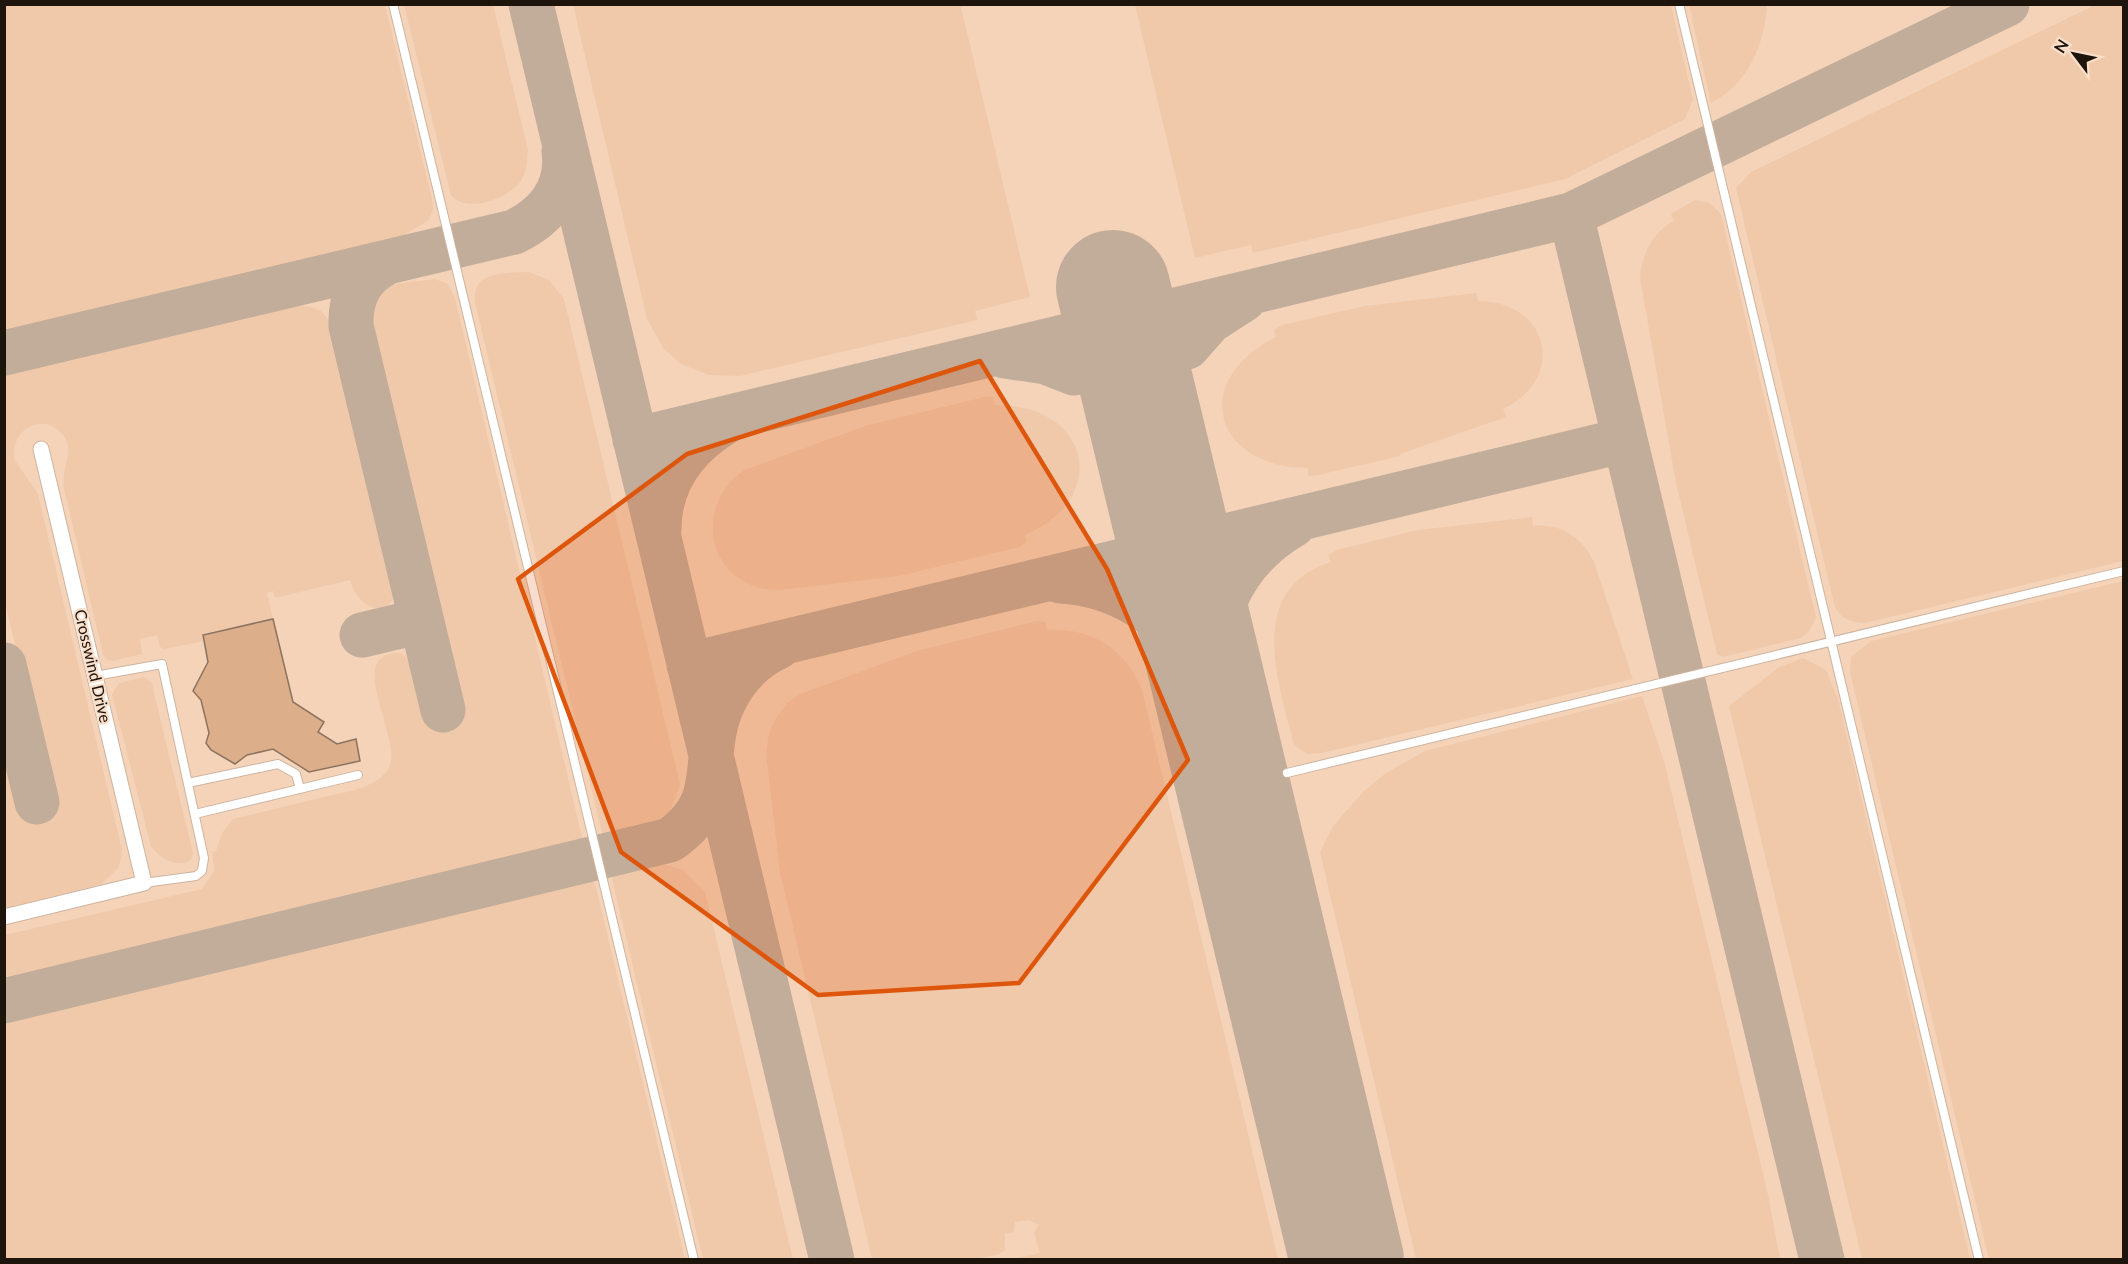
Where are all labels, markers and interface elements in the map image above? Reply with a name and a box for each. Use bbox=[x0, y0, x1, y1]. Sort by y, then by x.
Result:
north arrow bbox=[2044, 24, 2104, 84]
text: N bbox=[2050, 36, 2072, 56]
street label: Crosswind Drive bbox=[71, 607, 116, 724]

